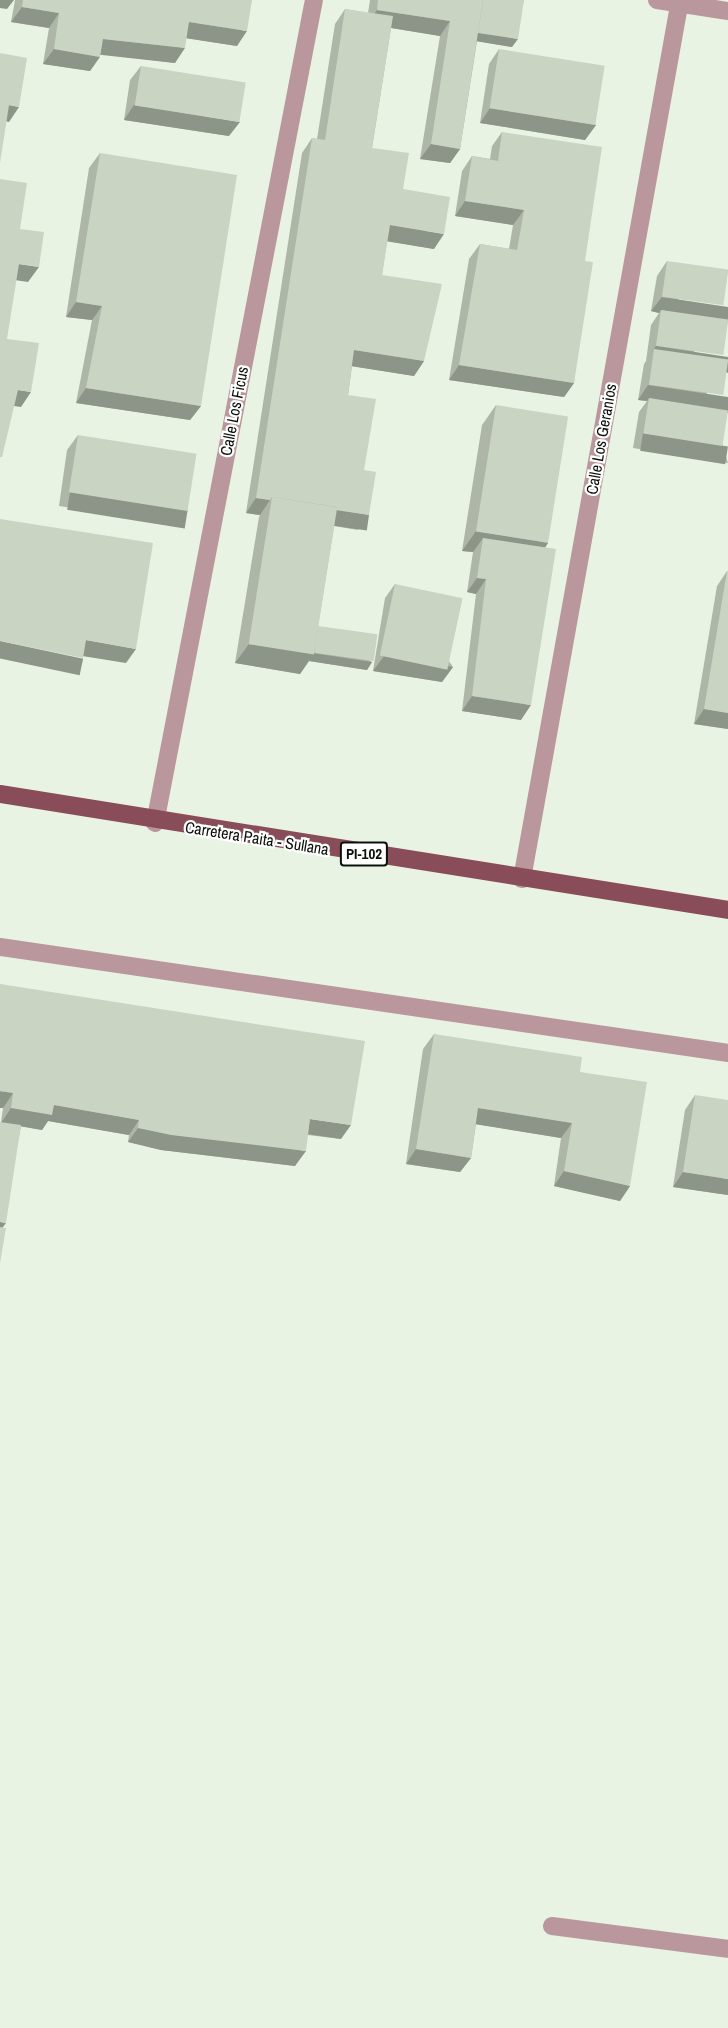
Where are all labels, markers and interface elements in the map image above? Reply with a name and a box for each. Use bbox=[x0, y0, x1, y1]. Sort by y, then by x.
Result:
street label: Calle Los Ficus bbox=[216, 365, 252, 457]
street label: Calle Los Geranios bbox=[582, 382, 620, 496]
street label: Carretera Paita - Sullana bbox=[184, 817, 330, 859]
road number: PI-102 bbox=[338, 842, 389, 866]

